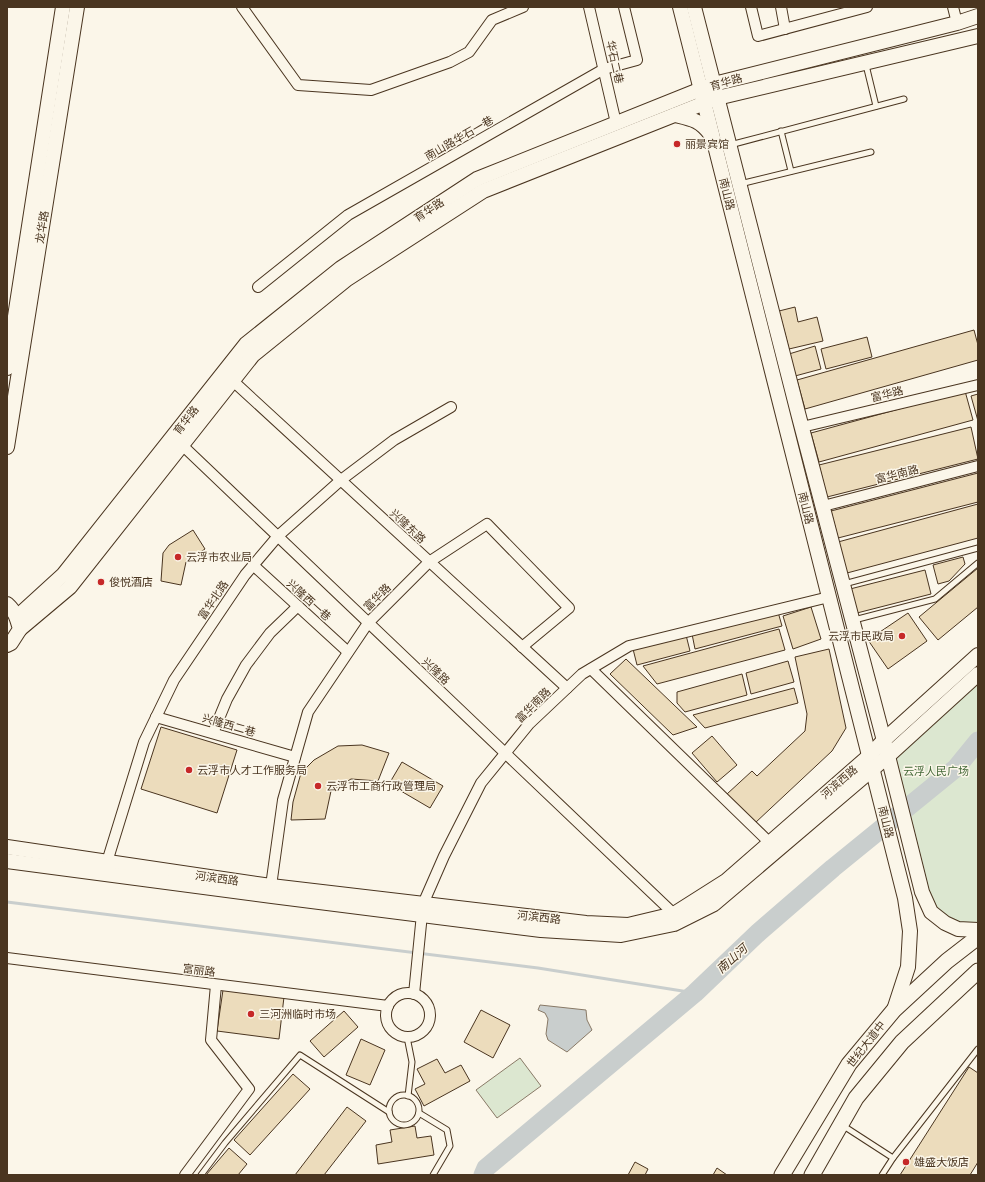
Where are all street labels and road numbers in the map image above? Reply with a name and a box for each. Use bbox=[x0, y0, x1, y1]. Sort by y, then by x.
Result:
street label: 华石二巷 bbox=[603, 39, 627, 85]
street label: 育华路 bbox=[708, 71, 744, 93]
street label: 南山路华石一巷 bbox=[422, 113, 496, 163]
street label: 南山路 bbox=[716, 176, 738, 212]
street label: 育华路 bbox=[411, 195, 447, 225]
street label: 龙华路 bbox=[33, 210, 51, 244]
street label: 富华路 bbox=[869, 383, 905, 405]
street label: 育华路 bbox=[170, 403, 202, 437]
street label: 富华南路 bbox=[874, 462, 920, 486]
street label: 南山路 bbox=[795, 490, 817, 526]
street label: 兴隆东路 bbox=[387, 506, 429, 546]
street label: 兴隆西一巷 bbox=[284, 576, 334, 624]
street label: 富华北路 bbox=[195, 578, 231, 622]
street label: 富华路 bbox=[360, 580, 394, 614]
street label: 兴隆路 bbox=[419, 655, 453, 687]
street label: 富华南路 bbox=[512, 684, 554, 726]
street label: 兴隆西二巷 bbox=[201, 711, 257, 739]
street label: 河滨西路 bbox=[818, 762, 860, 802]
street label: 南山路 bbox=[875, 804, 897, 840]
street label: 河滨西路 bbox=[194, 868, 240, 888]
street label: 河滨西路 bbox=[516, 908, 562, 926]
street label: 富丽路 bbox=[182, 961, 216, 979]
street label: 世纪大道中 bbox=[844, 1018, 888, 1070]

